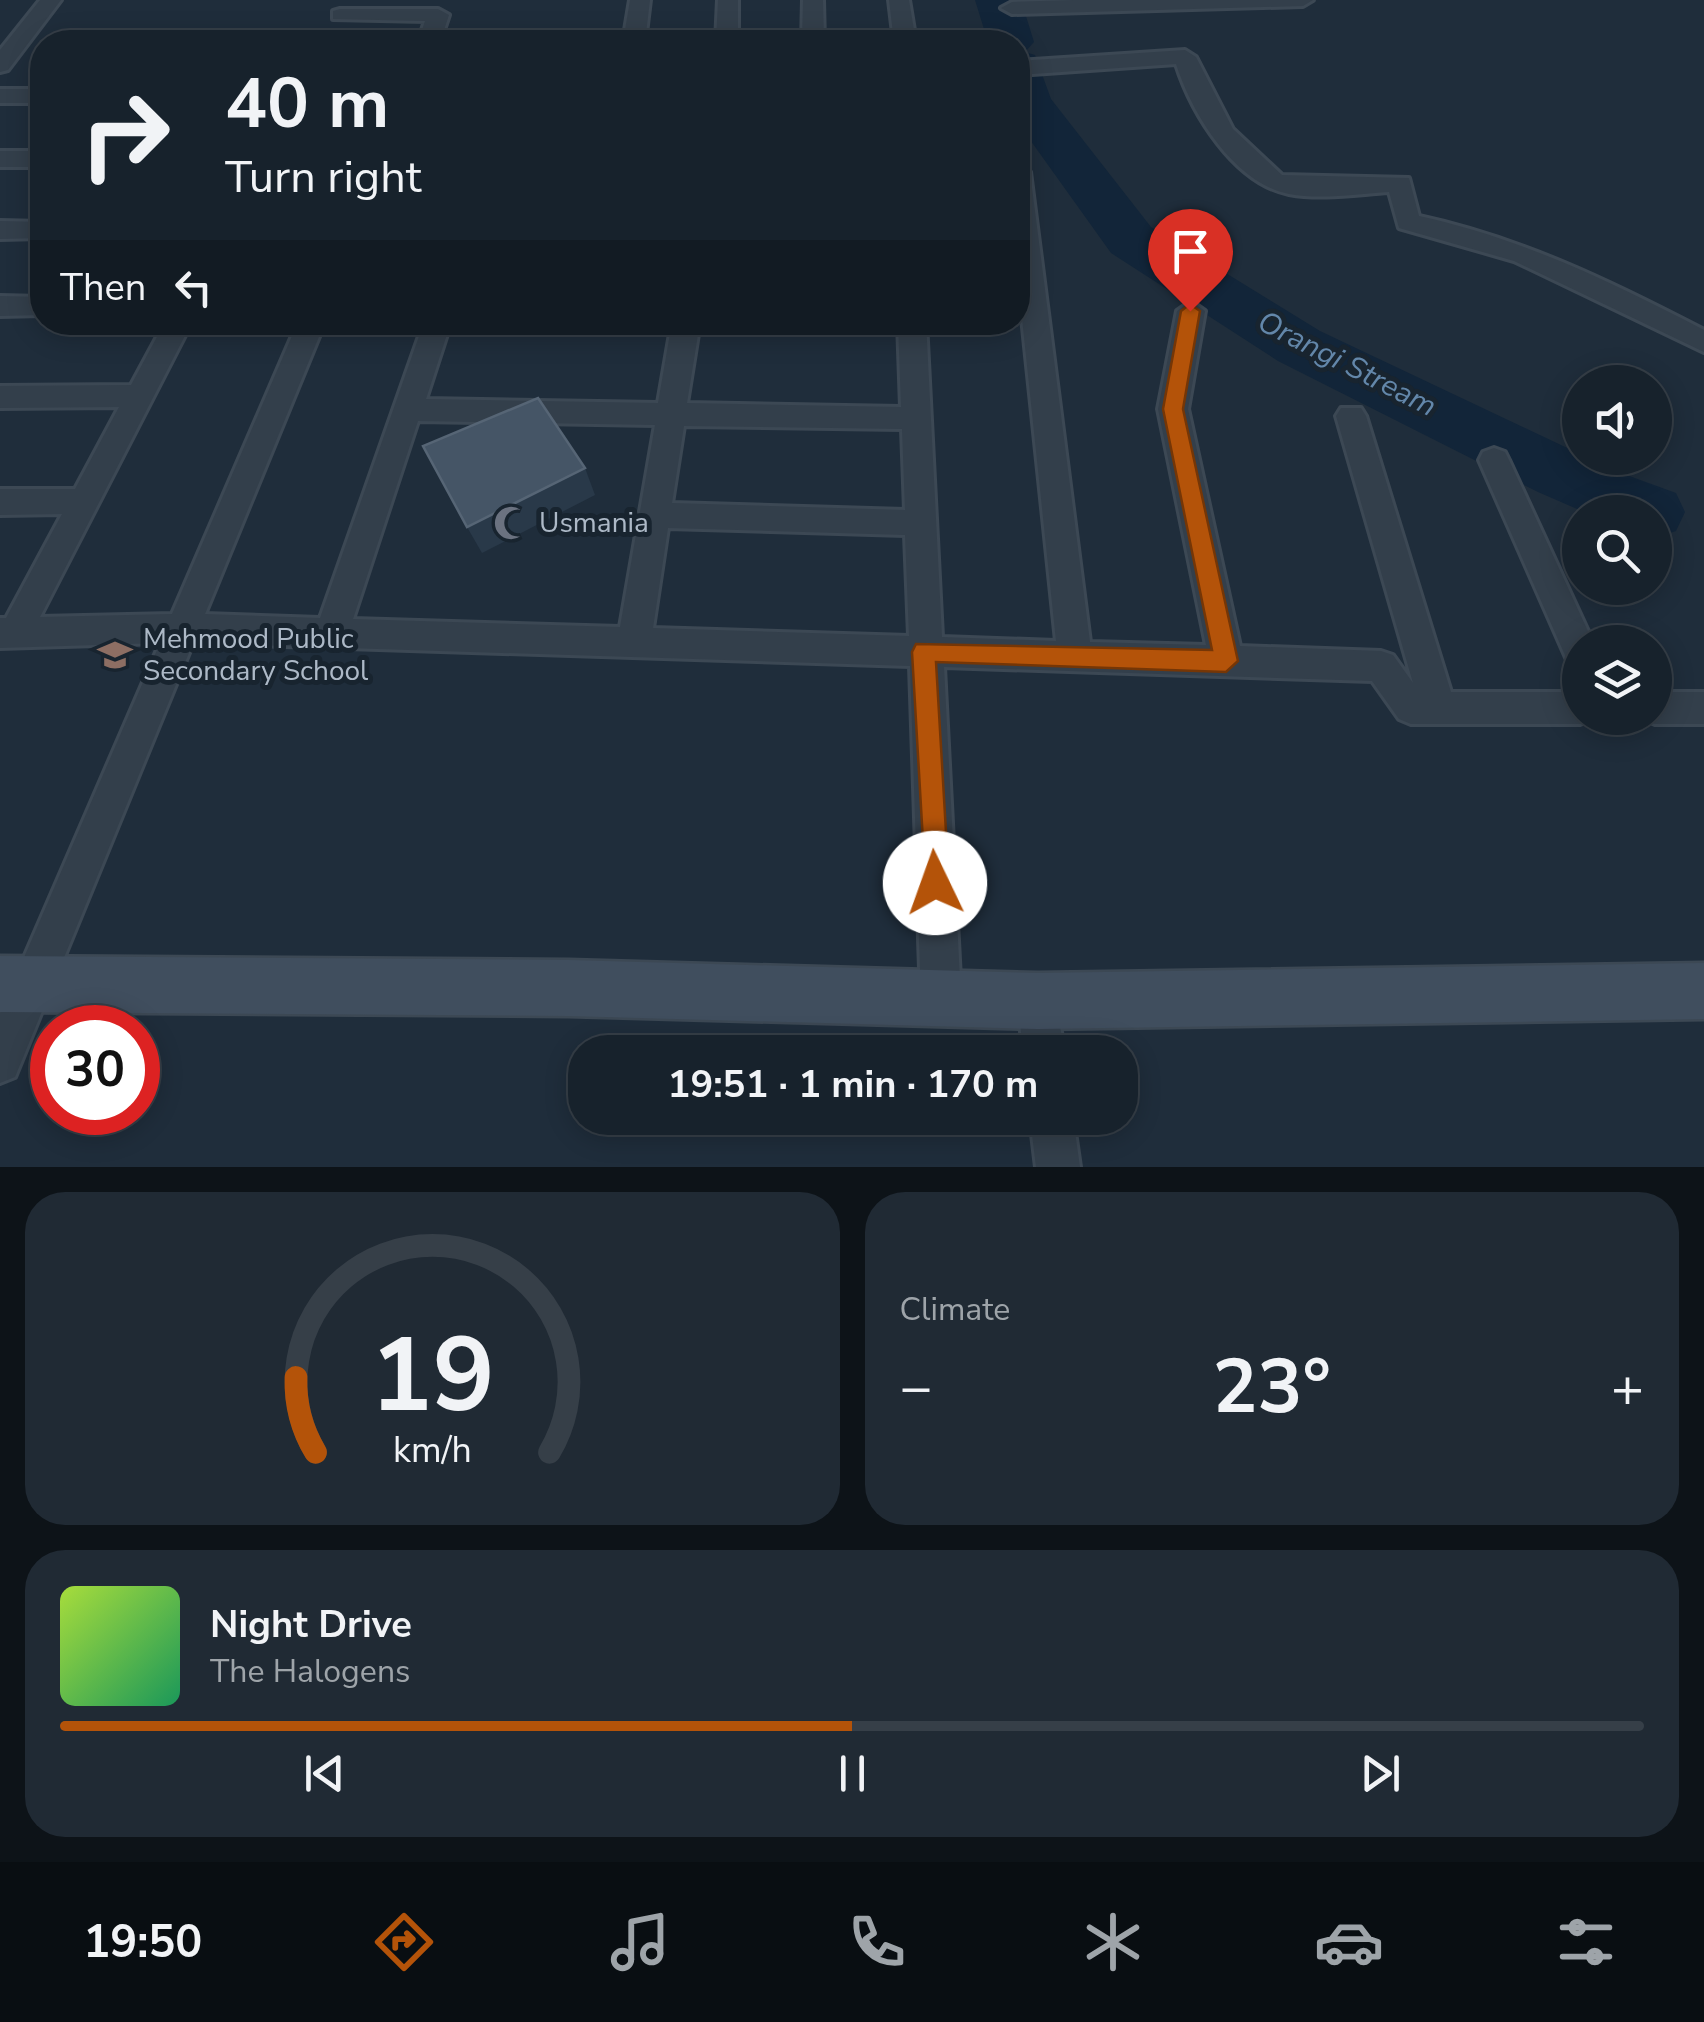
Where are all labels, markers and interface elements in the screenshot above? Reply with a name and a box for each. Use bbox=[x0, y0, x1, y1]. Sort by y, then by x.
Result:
text: 40 m bbox=[225, 56, 389, 152]
icon: right bbox=[60, 70, 190, 200]
text: Turn right bbox=[225, 147, 422, 208]
pin bbox=[1148, 209, 1233, 312]
icon: arrive bbox=[1163, 224, 1218, 279]
icon: left bbox=[166, 260, 221, 315]
text: Then bbox=[60, 262, 146, 313]
water label: Orangi Stream bbox=[1250, 301, 1444, 427]
map controls bbox=[1562, 365, 1672, 735]
button: sound bbox=[1562, 365, 1672, 475]
button: search bbox=[1562, 495, 1672, 605]
mosque icon: Usmania bbox=[492, 504, 530, 542]
place label: Usmania bbox=[539, 504, 649, 542]
place label: Mehmood Public Secondary School bbox=[143, 620, 369, 690]
button: layers bbox=[1562, 625, 1672, 735]
school or university icon: Mehmood Public Secondary School bbox=[96, 636, 134, 674]
position arrow bbox=[883, 831, 987, 935]
speed limit sign: 30 bbox=[30, 1005, 160, 1135]
text: 19:51 · 1 min · 170 m bbox=[668, 1059, 1038, 1110]
text: Climate bbox=[900, 1288, 1010, 1331]
text: 19 bbox=[370, 1305, 495, 1447]
text: 23° bbox=[1213, 1336, 1331, 1438]
text: − bbox=[900, 1350, 933, 1425]
text: + bbox=[1611, 1350, 1644, 1425]
text: km/h bbox=[393, 1426, 472, 1475]
text: Night Drive bbox=[210, 1599, 412, 1650]
text: The Halogens bbox=[210, 1650, 410, 1693]
icon: previous bbox=[297, 1746, 352, 1801]
icon: pause bbox=[825, 1746, 880, 1801]
icon: next bbox=[1353, 1746, 1408, 1801]
icon: directions bbox=[369, 1907, 439, 1977]
icon: music bbox=[605, 1907, 675, 1977]
icon: phone bbox=[842, 1907, 912, 1977]
icon: climate bbox=[1078, 1907, 1148, 1977]
icon: car bbox=[1314, 1907, 1384, 1977]
icon: filters bbox=[1551, 1907, 1621, 1977]
text: 19:50 bbox=[83, 1912, 202, 1973]

